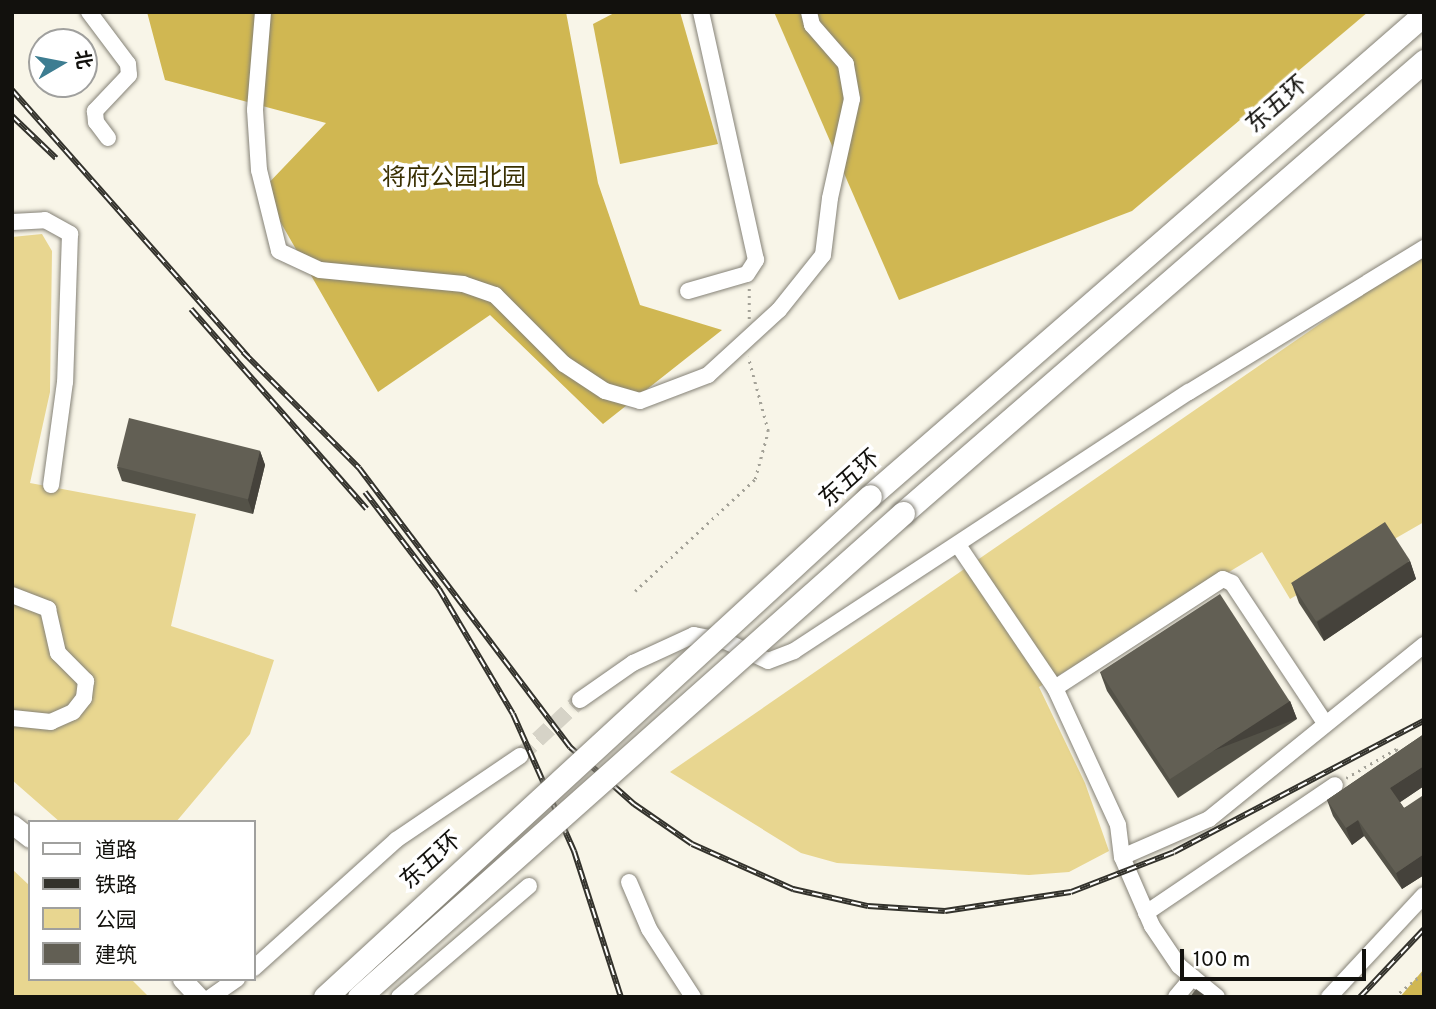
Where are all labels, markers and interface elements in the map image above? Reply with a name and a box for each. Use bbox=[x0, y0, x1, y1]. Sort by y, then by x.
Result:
north arrow bbox=[28, 28, 98, 98]
text: 北 bbox=[68, 48, 95, 71]
street label: 东五环 bbox=[1241, 72, 1315, 140]
park label: 将府公园北园 bbox=[382, 166, 526, 194]
street label: 东五环 bbox=[815, 445, 887, 515]
legend bbox=[28, 820, 256, 981]
street label: 东五环 bbox=[396, 827, 468, 897]
text: 道路 bbox=[95, 838, 137, 865]
text: 铁路 bbox=[95, 873, 137, 900]
text: 公园 bbox=[95, 908, 137, 935]
scale bar bbox=[1184, 936, 1370, 980]
text: 建筑 bbox=[95, 943, 137, 970]
text: 100 m bbox=[1193, 947, 1250, 974]

